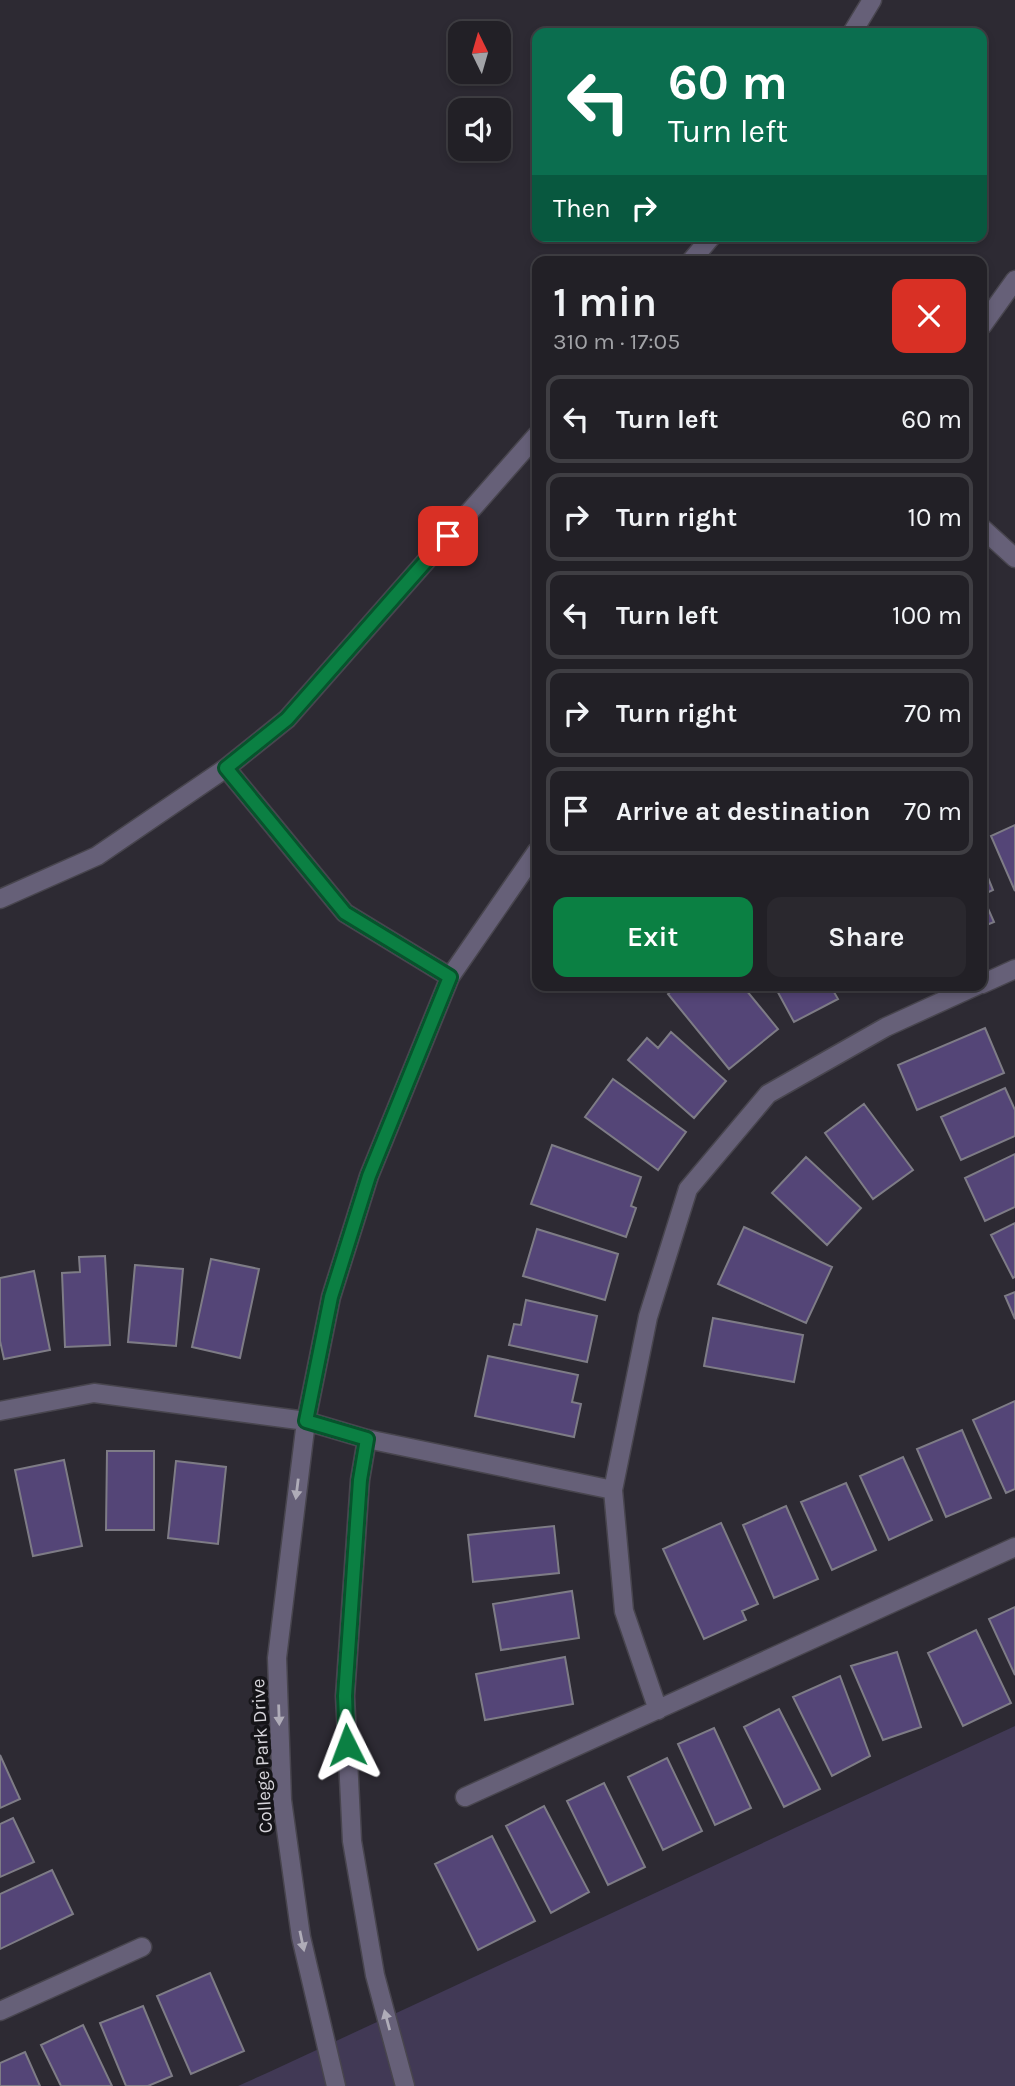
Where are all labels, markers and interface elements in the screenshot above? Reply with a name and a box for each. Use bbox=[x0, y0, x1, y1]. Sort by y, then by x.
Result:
north arrow bbox=[448, 21, 511, 84]
map controls bbox=[448, 21, 511, 161]
text: 60 m bbox=[668, 54, 788, 111]
icon: left bbox=[553, 56, 644, 147]
button: sound bbox=[448, 98, 511, 161]
text: Turn left bbox=[668, 113, 788, 150]
icon: right bbox=[625, 189, 663, 227]
text: Then bbox=[553, 193, 611, 224]
text: 1 min bbox=[553, 277, 657, 327]
button: close bbox=[892, 279, 966, 353]
text: 310 m · 17:05 bbox=[553, 328, 680, 355]
icon: left bbox=[557, 400, 595, 438]
text: Turn left bbox=[616, 404, 718, 435]
text: 60 m bbox=[901, 404, 962, 435]
icon: right bbox=[557, 498, 595, 536]
text: Turn right bbox=[616, 502, 737, 533]
text: 10 m bbox=[907, 502, 962, 533]
pin bbox=[418, 506, 478, 566]
icon: arrive bbox=[429, 517, 467, 555]
icon: left bbox=[557, 596, 595, 634]
text: Turn left bbox=[616, 600, 718, 631]
text: 100 m bbox=[892, 600, 962, 631]
icon: right bbox=[557, 694, 595, 732]
text: Turn right bbox=[616, 698, 737, 729]
text: 70 m bbox=[904, 698, 962, 729]
icon: arrive bbox=[557, 792, 595, 830]
text: Arrive at destination bbox=[616, 796, 870, 827]
text: 70 m bbox=[904, 796, 962, 827]
button: Exit bbox=[553, 897, 753, 977]
button: Share bbox=[767, 897, 966, 977]
one-way arrow bbox=[292, 1478, 303, 1500]
street label: College Park Drive bbox=[247, 1678, 277, 1834]
one-way arrow bbox=[273, 1704, 285, 1726]
position arrow bbox=[310, 1708, 384, 1782]
one-way arrow bbox=[297, 1930, 308, 1952]
one-way arrow bbox=[381, 2009, 391, 2030]

